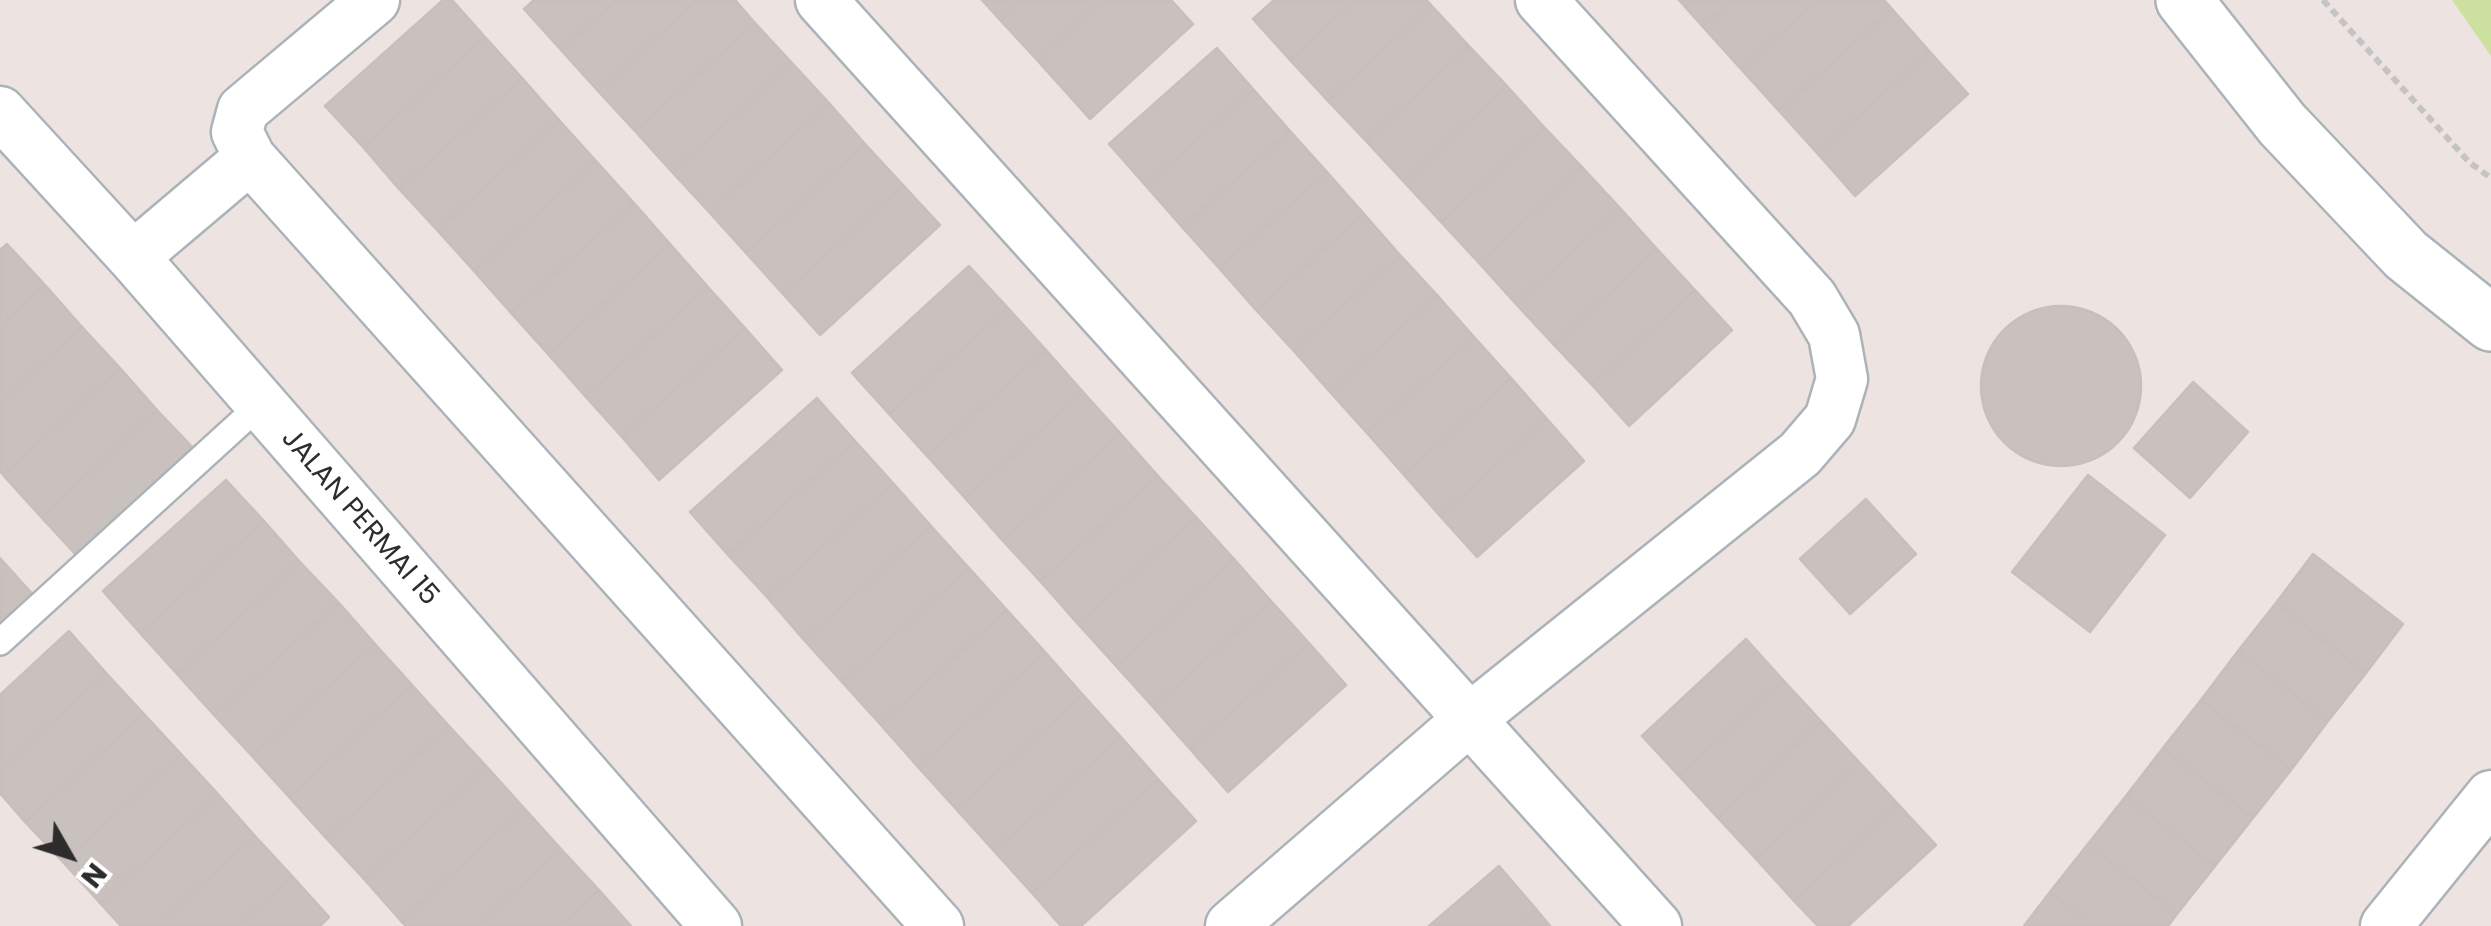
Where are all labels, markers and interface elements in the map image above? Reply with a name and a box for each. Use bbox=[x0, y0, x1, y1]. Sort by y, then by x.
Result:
street label: JALAN PERMAI 15 bbox=[273, 423, 445, 613]
north arrow bbox=[20, 806, 120, 906]
text: N bbox=[72, 855, 115, 896]

